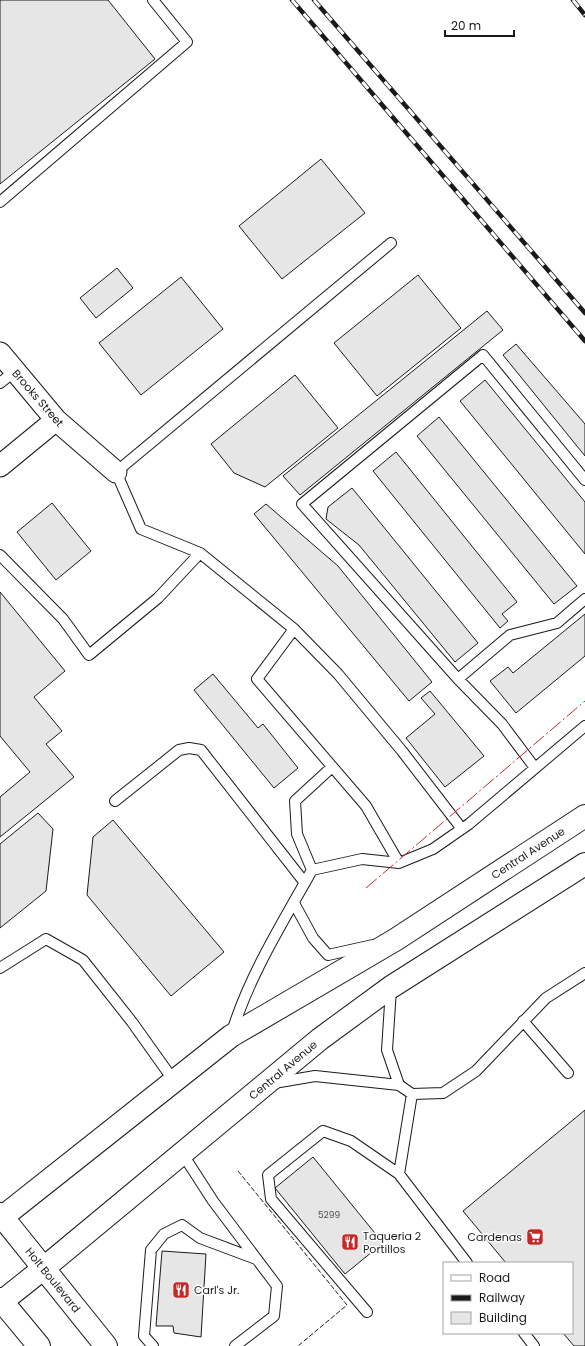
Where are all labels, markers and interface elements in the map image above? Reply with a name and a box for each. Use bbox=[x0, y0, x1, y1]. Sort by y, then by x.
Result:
scale bar bbox=[445, 12, 514, 38]
text: 20 m bbox=[451, 17, 481, 34]
street label: Brooks Street bbox=[9, 366, 67, 430]
street label: Central Avenue bbox=[488, 823, 568, 883]
street label: Central Avenue bbox=[245, 1036, 321, 1103]
house number: 5299 bbox=[318, 1209, 340, 1221]
supermarket icon: Cardenas bbox=[525, 1227, 545, 1247]
place label: Taqueria 2 Portillos bbox=[363, 1228, 421, 1257]
place label: Cardenas bbox=[467, 1229, 522, 1245]
restaurant icon: Taqueria 2 Portillos bbox=[340, 1232, 360, 1252]
street label: Holt Boulevard bbox=[22, 1244, 84, 1316]
legend bbox=[443, 1262, 573, 1334]
text: Road bbox=[479, 1269, 510, 1286]
restaurant icon: Carl's Jr. bbox=[171, 1280, 191, 1300]
place label: Carl's Jr. bbox=[194, 1282, 239, 1298]
text: Railway bbox=[479, 1289, 525, 1306]
text: Building bbox=[479, 1309, 527, 1326]

